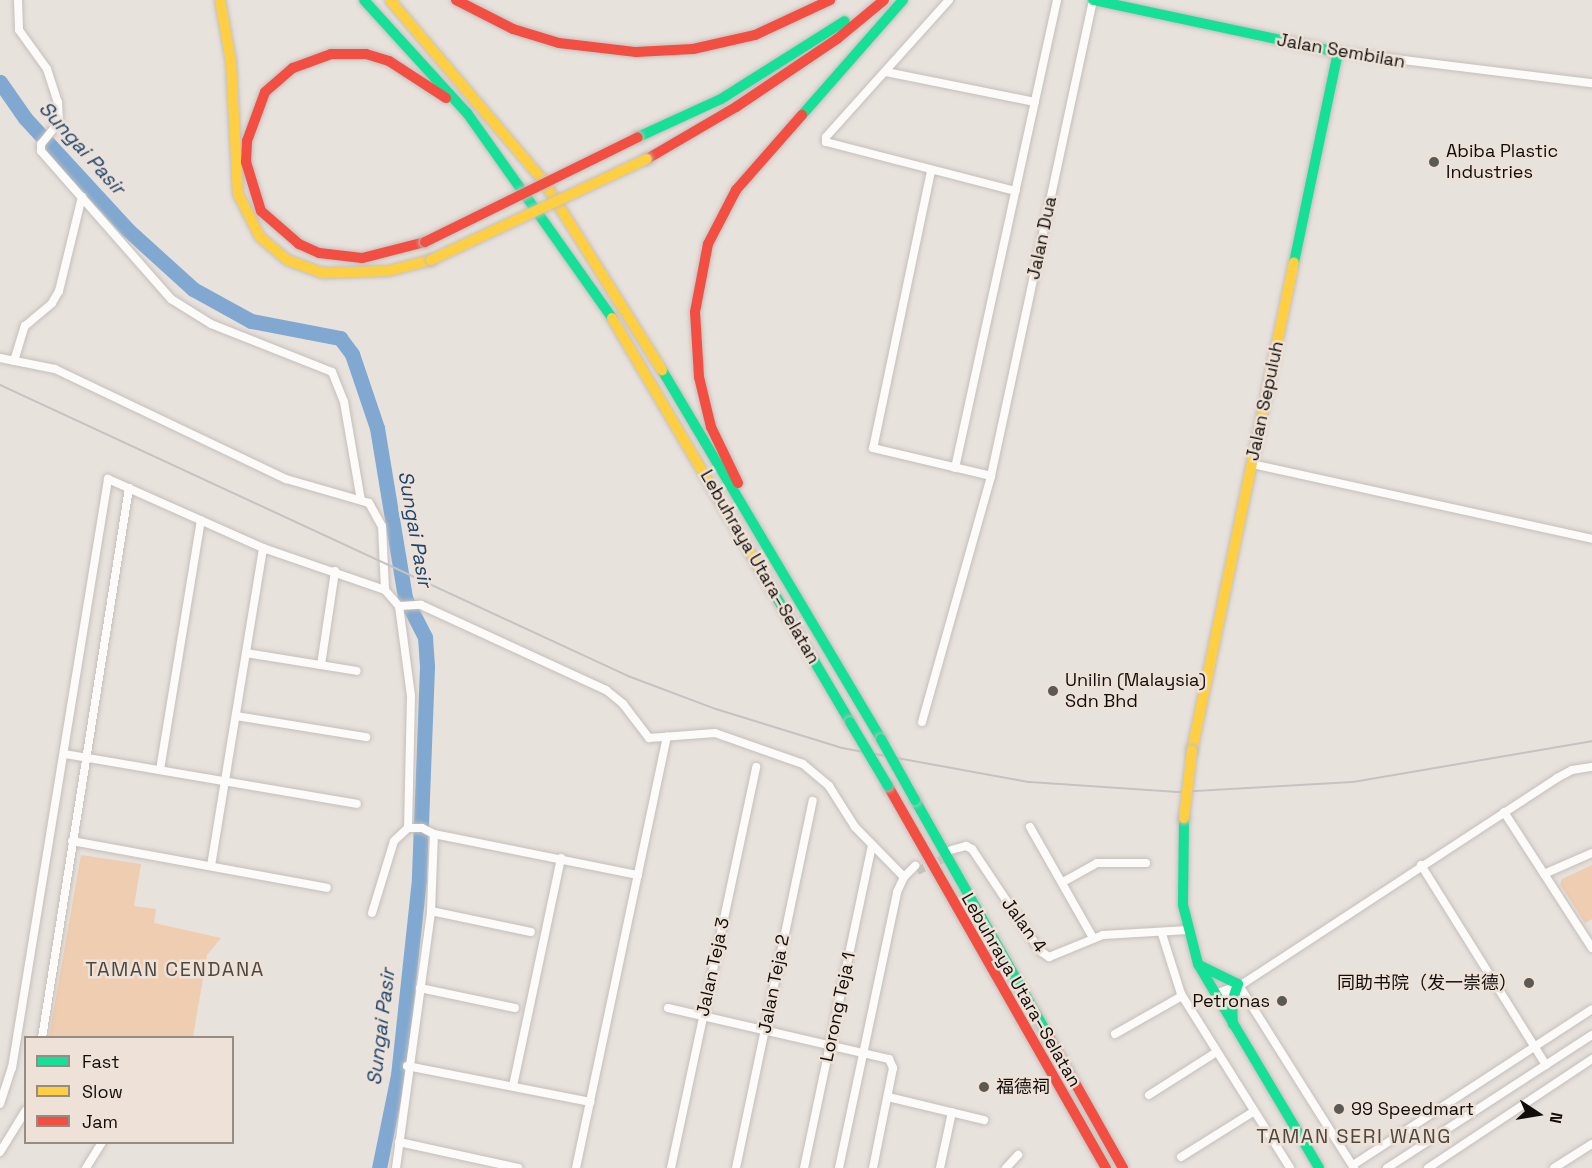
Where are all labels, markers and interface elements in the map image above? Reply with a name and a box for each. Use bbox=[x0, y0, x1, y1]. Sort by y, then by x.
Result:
street label: Jalan Sembilan bbox=[1275, 29, 1407, 73]
water label: Sungai Pasir bbox=[34, 96, 130, 200]
place label: Abiba Plastic Industries bbox=[1446, 141, 1558, 184]
marker: Abiba Plastic Industries bbox=[1427, 155, 1441, 169]
street label: Jalan Dua bbox=[1023, 195, 1061, 281]
street label: Jalan Sepuluh bbox=[1242, 339, 1288, 463]
street label: Lebuhraya Utara–Selatan bbox=[696, 466, 824, 668]
water label: Sungai Pasir bbox=[393, 469, 437, 589]
place label: Unilin (Malaysia) Sdn Bhd bbox=[1065, 670, 1206, 712]
marker: Unilin (Malaysia) Sdn Bhd bbox=[1046, 684, 1060, 698]
street label: Lebuhraya Utara–Selatan bbox=[957, 889, 1085, 1091]
street label: Jalan 4 bbox=[997, 893, 1051, 957]
street label: Jalan Teja 3 bbox=[692, 915, 734, 1019]
street label: Jalan Teja 2 bbox=[754, 933, 794, 1035]
street label: Lorong Teja 1 bbox=[816, 950, 860, 1064]
district label: TAMAN CENDANA bbox=[85, 957, 265, 981]
water label: Sungai Pasir bbox=[362, 967, 400, 1087]
place label: 同助书院（发一崇德） bbox=[1337, 972, 1517, 994]
marker: 同助书院（发一崇德） bbox=[1522, 976, 1536, 990]
place label: Petronas bbox=[1193, 990, 1270, 1012]
marker: Petronas bbox=[1275, 994, 1289, 1008]
legend bbox=[24, 1036, 234, 1144]
text: Fast bbox=[82, 1050, 119, 1073]
place label: 福德祠 bbox=[996, 1076, 1050, 1098]
text: Slow bbox=[82, 1080, 123, 1103]
marker: 福德祠 bbox=[977, 1080, 991, 1094]
north arrow bbox=[1508, 1084, 1568, 1144]
place label: 99 Speedmart bbox=[1351, 1098, 1474, 1120]
marker: 99 Speedmart bbox=[1332, 1102, 1346, 1116]
text: Jam bbox=[82, 1110, 118, 1133]
text: N bbox=[1545, 1110, 1567, 1125]
district label: TAMAN SERI WANG bbox=[1256, 1124, 1452, 1148]

